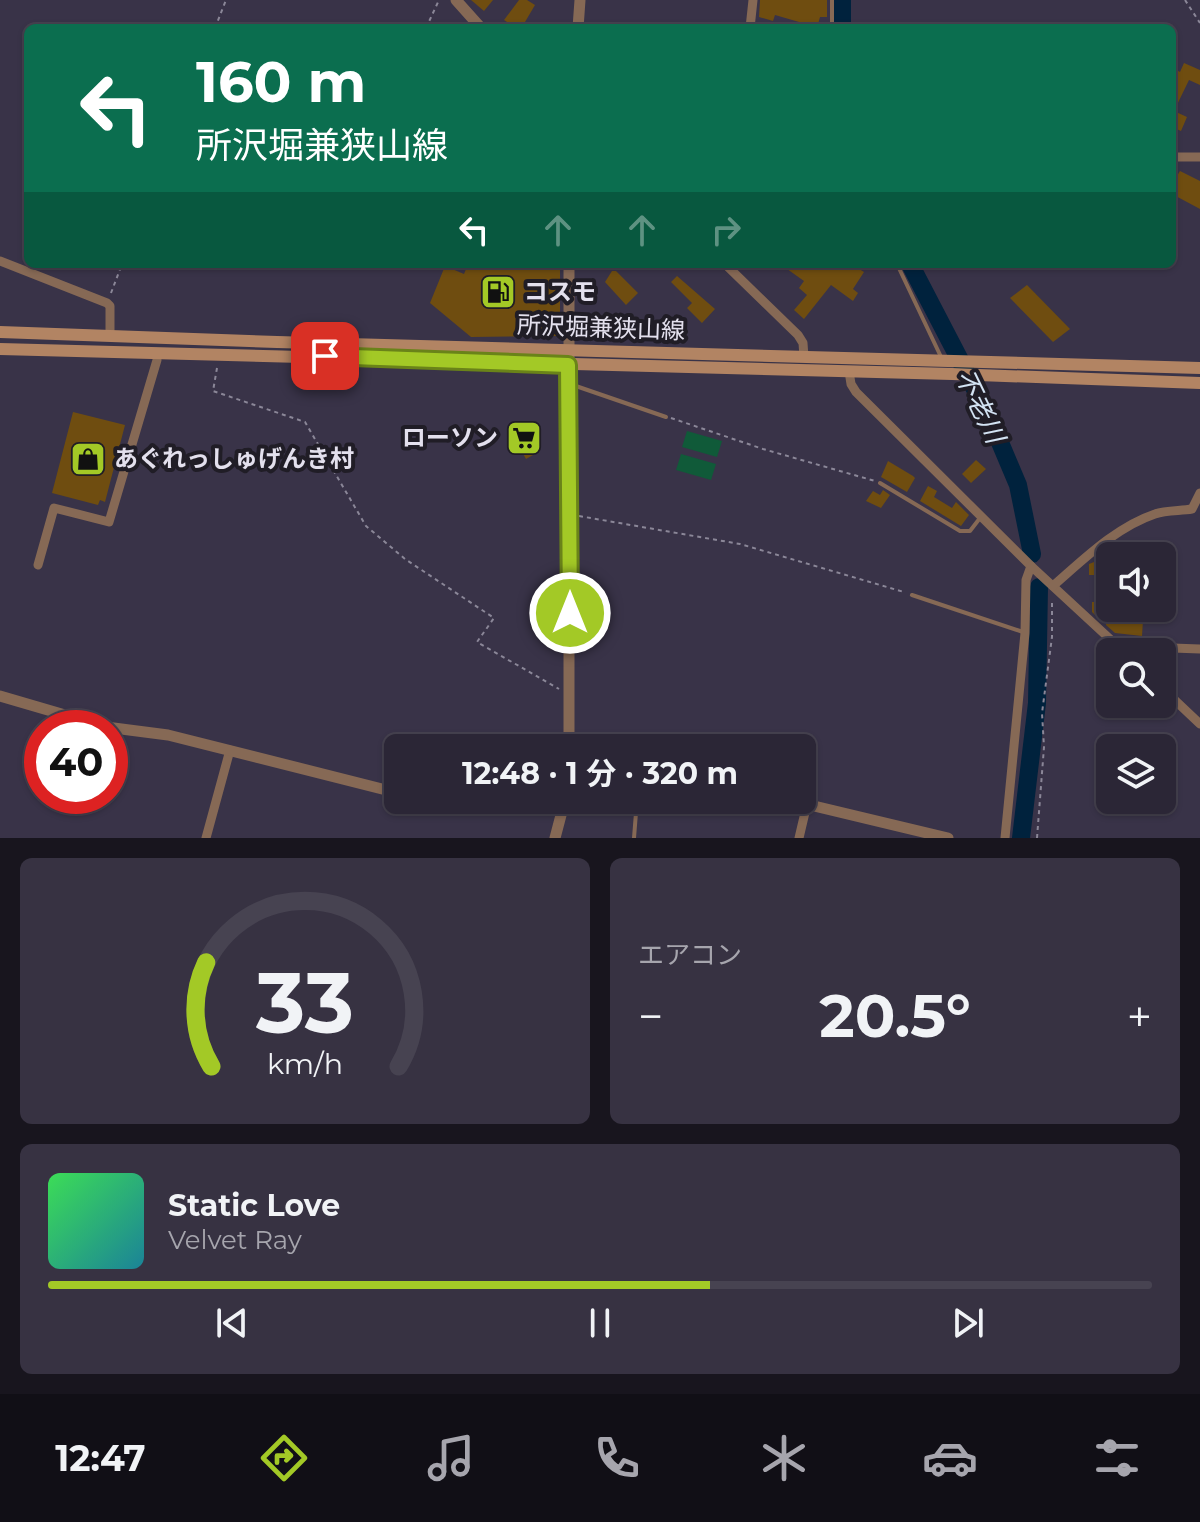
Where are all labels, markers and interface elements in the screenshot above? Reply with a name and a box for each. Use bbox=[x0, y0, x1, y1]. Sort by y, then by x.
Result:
text: 160 m bbox=[196, 48, 366, 116]
icon: left bbox=[64, 56, 168, 160]
text: 所沢堀兼狭山線 bbox=[196, 123, 448, 167]
icon: left bbox=[452, 208, 496, 252]
icon: ahead bbox=[536, 208, 580, 252]
icon: ahead bbox=[620, 208, 664, 252]
icon: right bbox=[704, 208, 748, 252]
fuel station icon: コスモ bbox=[479, 273, 517, 311]
place label: コスモ bbox=[524, 277, 596, 306]
street label: 所沢堀兼狭山線 bbox=[517, 310, 685, 345]
pin bbox=[291, 322, 359, 390]
icon: arrive bbox=[303, 334, 347, 378]
water label: 不老川 bbox=[949, 364, 1013, 451]
supermarket icon: ローソン bbox=[505, 419, 543, 457]
place label: ローソン bbox=[402, 423, 498, 452]
shop icon: あぐれっしゅげんき村 bbox=[69, 440, 107, 478]
place label: あぐれっしゅげんき村 bbox=[114, 444, 354, 473]
map controls bbox=[1096, 542, 1176, 814]
button: sound bbox=[1096, 542, 1176, 622]
position arrow bbox=[528, 571, 612, 655]
button: search bbox=[1096, 638, 1176, 718]
speed limit sign: 40 bbox=[24, 710, 128, 814]
button: layers bbox=[1096, 734, 1176, 814]
text: 12:48 · 1 分 · 320 m bbox=[462, 755, 738, 792]
text: エアコン bbox=[638, 939, 742, 971]
text: 33 bbox=[255, 952, 354, 1054]
text: 20.5° bbox=[819, 979, 971, 1052]
text: − bbox=[638, 989, 663, 1043]
text: + bbox=[1127, 989, 1152, 1043]
text: km/h bbox=[267, 1046, 343, 1081]
text: Static Love bbox=[168, 1187, 340, 1224]
text: Velvet Ray bbox=[168, 1224, 302, 1256]
icon: previous bbox=[210, 1301, 254, 1345]
icon: pause bbox=[578, 1301, 622, 1345]
icon: next bbox=[946, 1301, 990, 1345]
icon: directions bbox=[256, 1430, 312, 1486]
icon: music bbox=[423, 1430, 479, 1486]
icon: phone bbox=[589, 1430, 645, 1486]
icon: climate bbox=[756, 1430, 812, 1486]
icon: car bbox=[922, 1430, 978, 1486]
icon: filters bbox=[1089, 1430, 1145, 1486]
text: 12:47 bbox=[55, 1436, 146, 1480]

